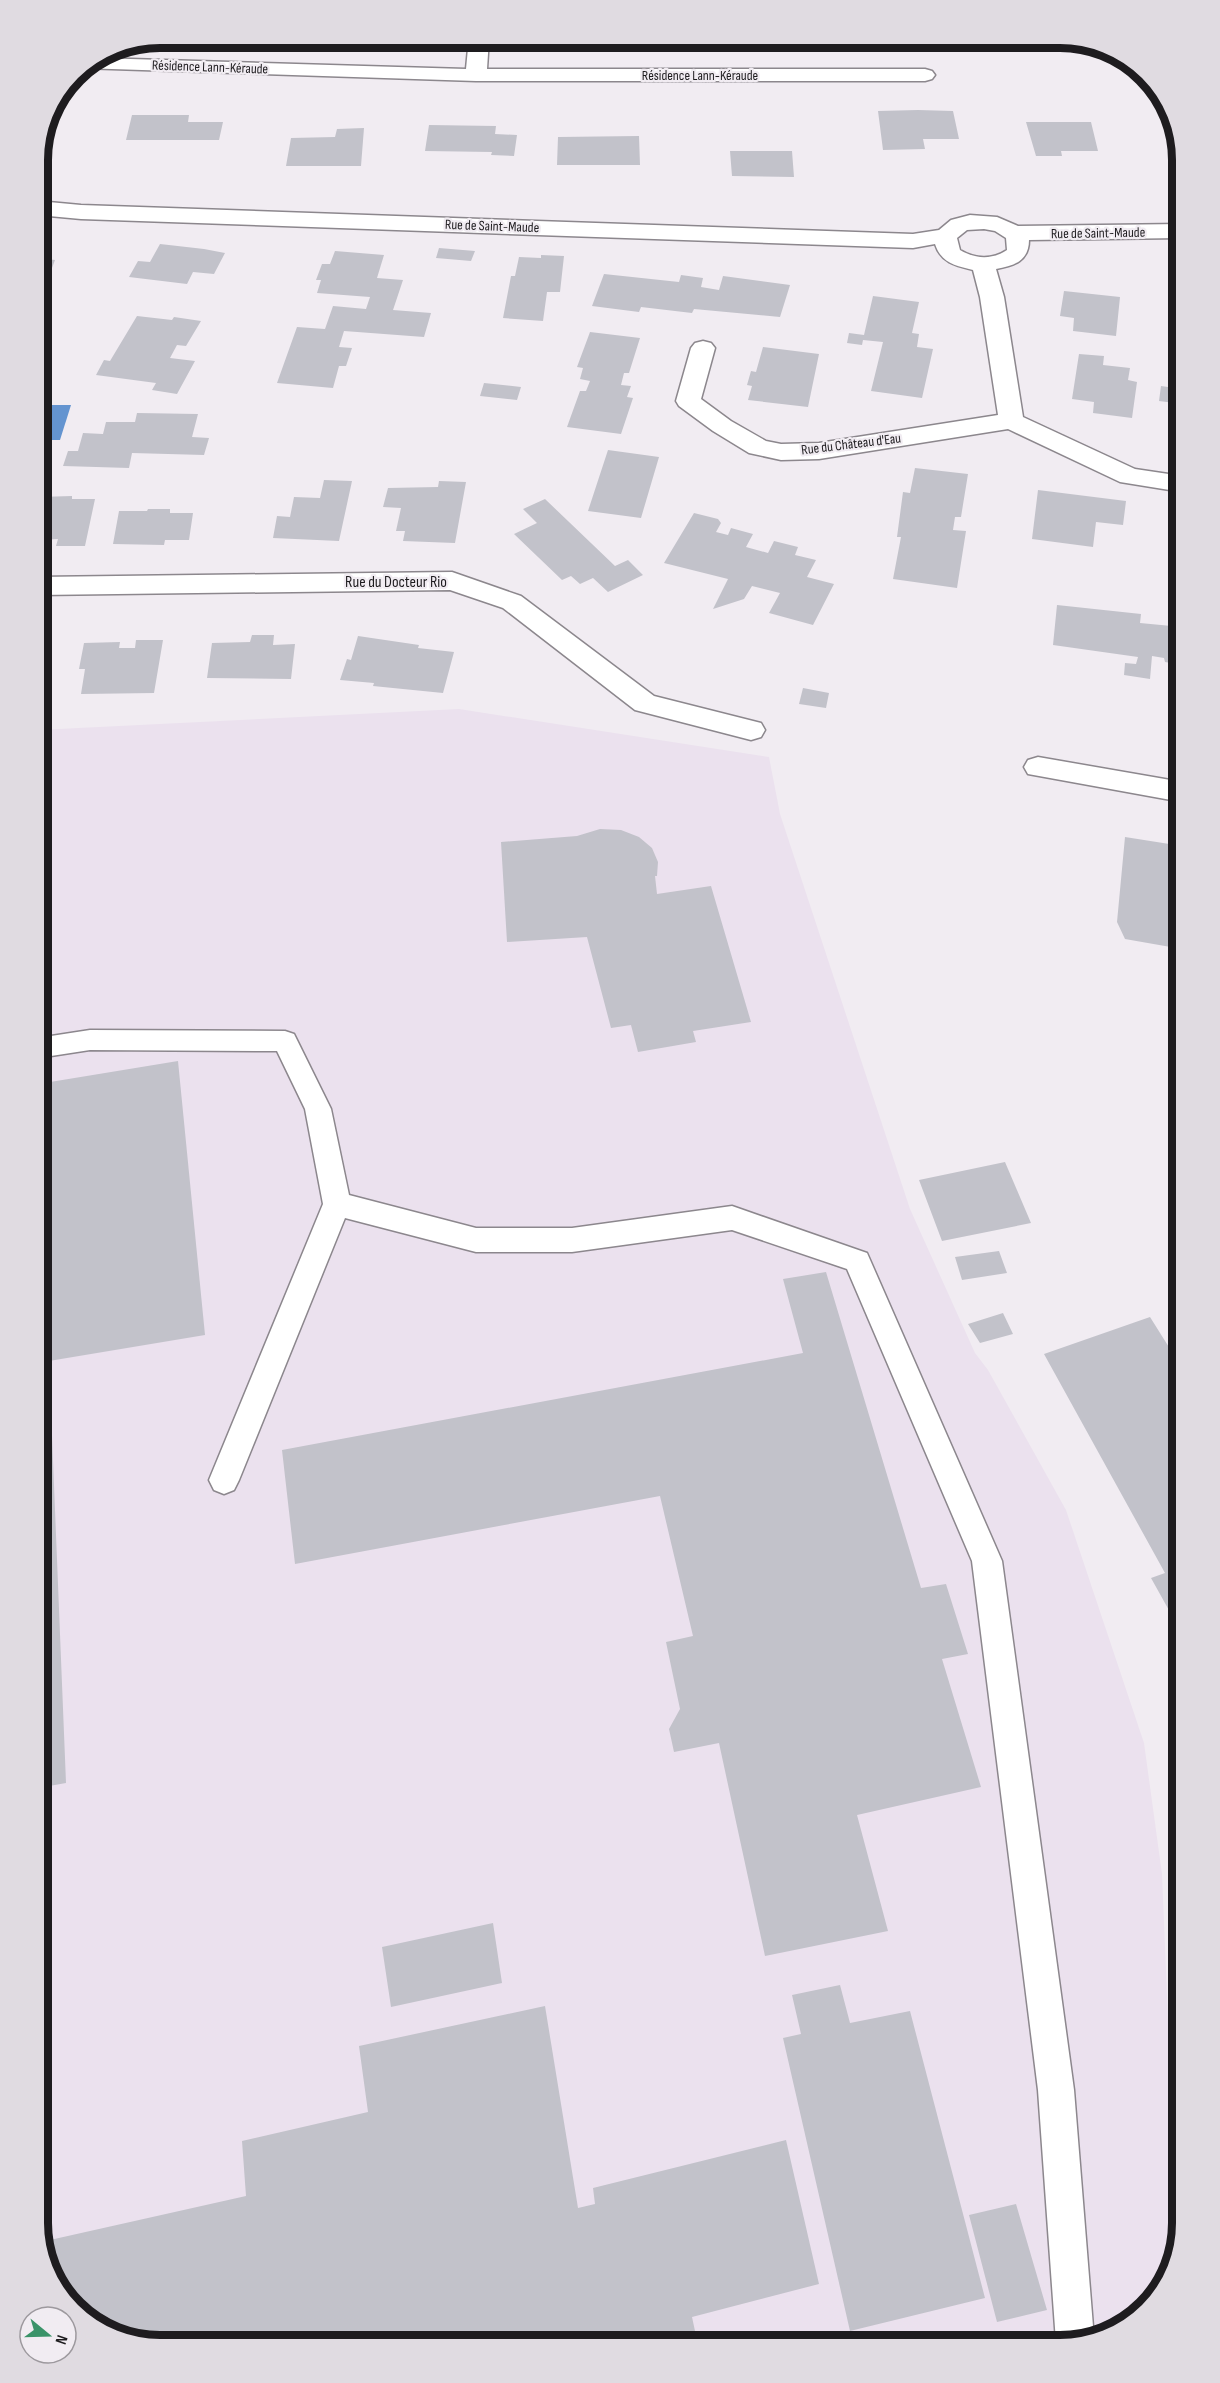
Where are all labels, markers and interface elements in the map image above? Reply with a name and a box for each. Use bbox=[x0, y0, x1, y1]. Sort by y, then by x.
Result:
street label: Résidence Lann-Kéraude bbox=[152, 56, 268, 78]
street label: Résidence Lann-Kéraude bbox=[642, 67, 758, 84]
street label: Rue de Saint-Maude bbox=[445, 216, 539, 236]
street label: Rue de Saint-Maude bbox=[1051, 224, 1145, 242]
street label: Rue du Château d'Eau bbox=[800, 429, 902, 459]
street label: Rue du Docteur Rio bbox=[345, 573, 447, 592]
north arrow bbox=[18, 2305, 78, 2365]
text: N bbox=[50, 2332, 71, 2347]

